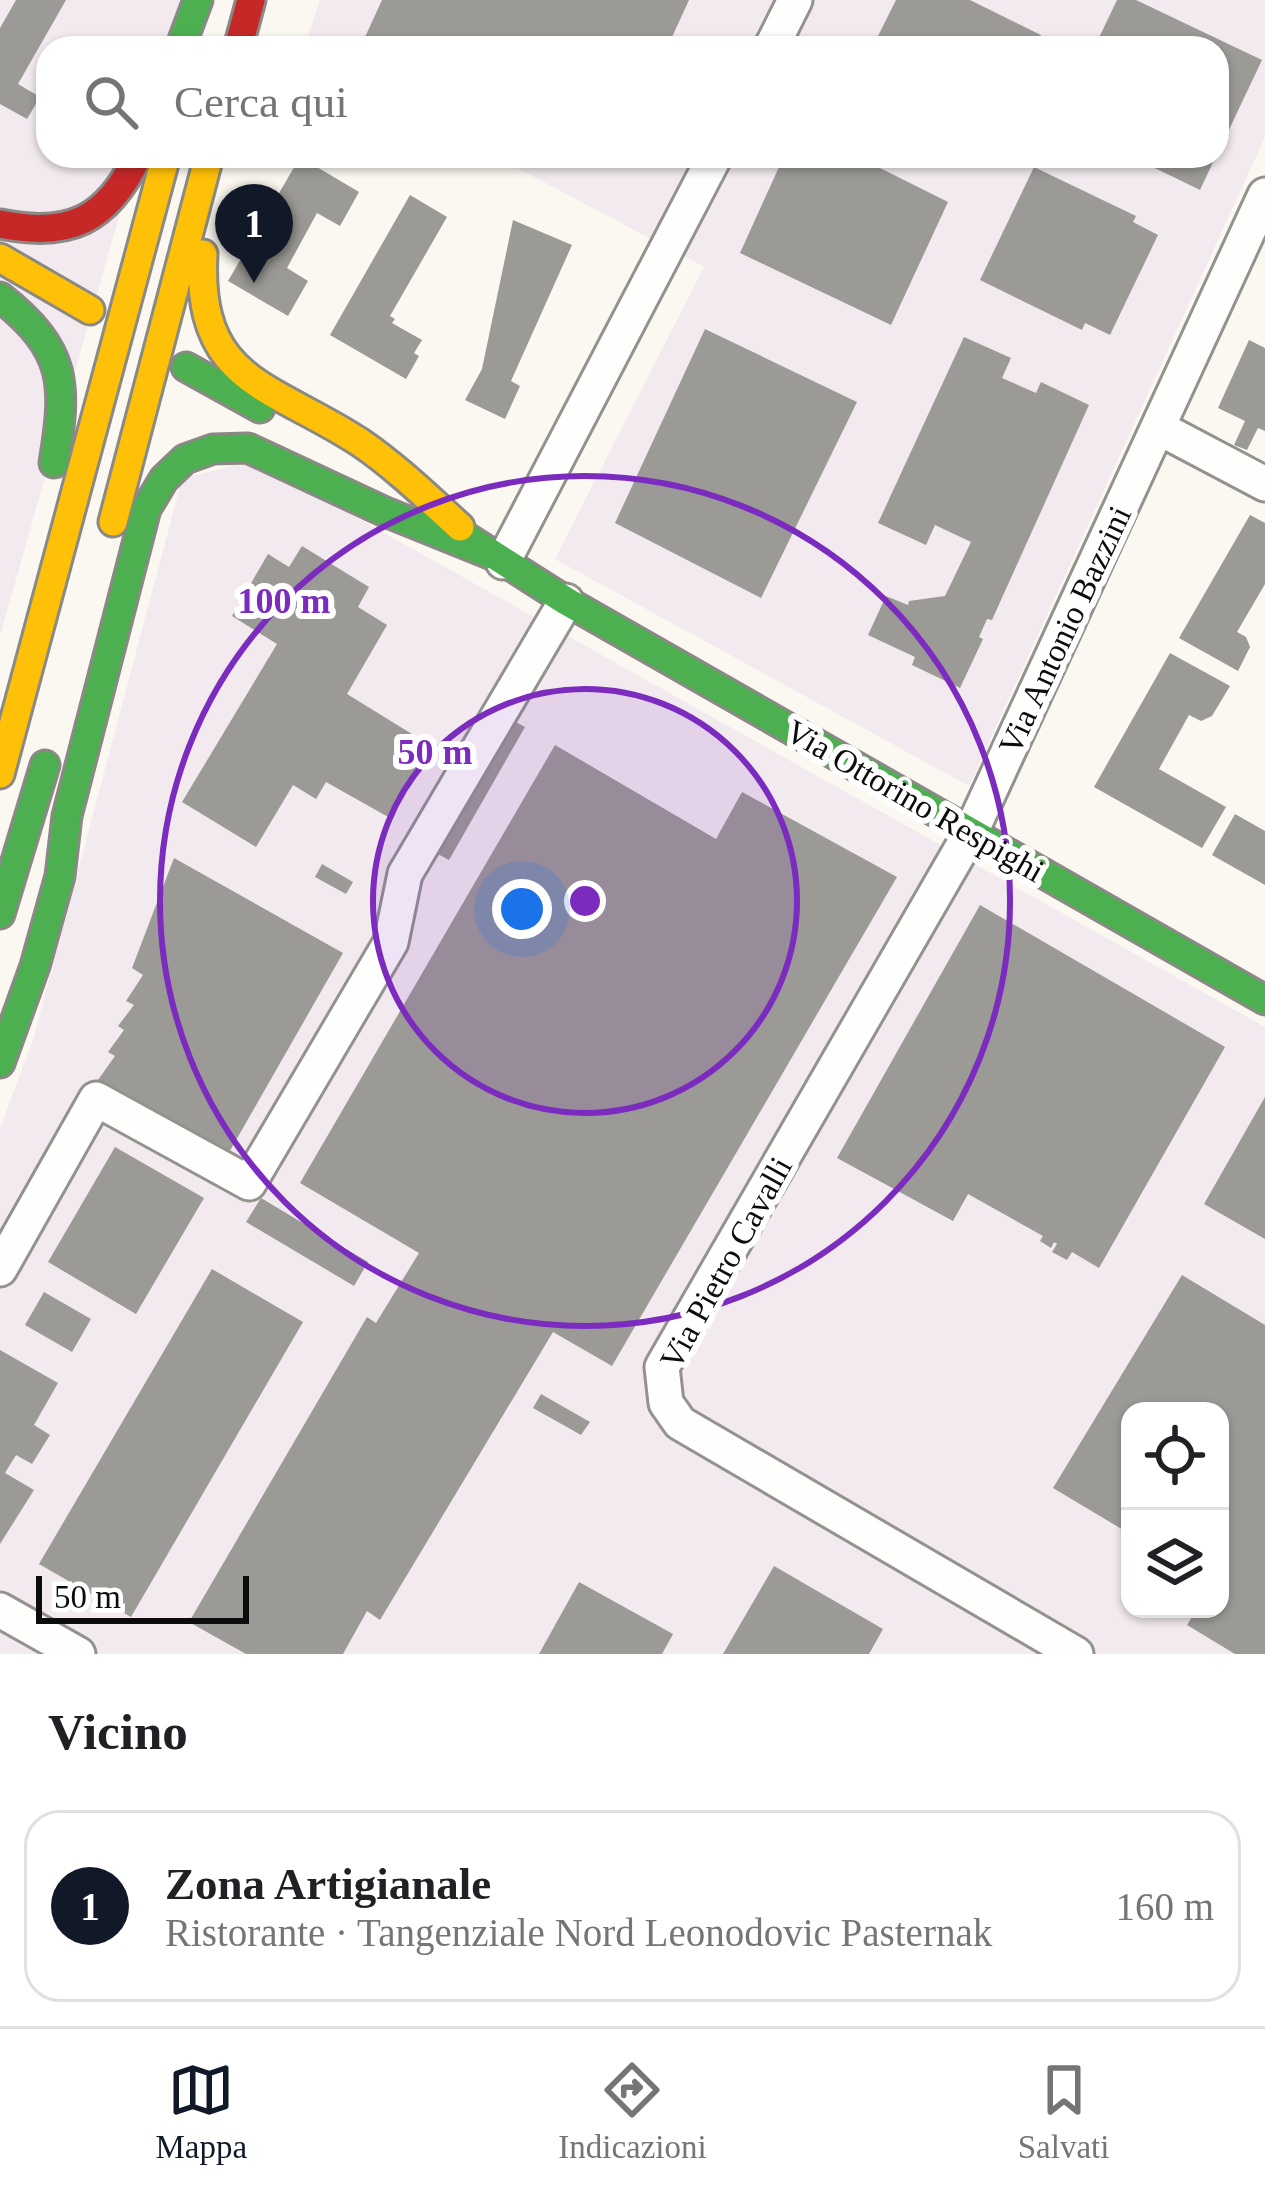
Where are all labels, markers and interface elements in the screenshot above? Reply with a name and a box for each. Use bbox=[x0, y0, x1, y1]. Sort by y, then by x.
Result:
search box bbox=[36, 36, 1229, 168]
icon: search bbox=[78, 69, 144, 135]
text: Cerca qui bbox=[174, 77, 348, 127]
pin: 1 bbox=[215, 184, 293, 283]
street label: Via Antonio Bazzini bbox=[992, 500, 1138, 760]
text: 100 m bbox=[238, 581, 331, 621]
street label: Via Ottorino Respighi bbox=[780, 713, 1050, 889]
text: 50 m bbox=[398, 732, 473, 772]
your location bbox=[492, 879, 552, 939]
centre of rings bbox=[564, 880, 606, 922]
street label: Via Pietro Cavalli bbox=[653, 1151, 799, 1375]
map controls bbox=[1121, 1402, 1229, 1618]
button: locate bbox=[1121, 1402, 1229, 1510]
button: layers bbox=[1121, 1510, 1229, 1618]
scale bar bbox=[36, 1570, 249, 1623]
text: 50 m bbox=[54, 1579, 121, 1615]
text: Vicino bbox=[48, 1704, 188, 1760]
text: Zona Artigianale bbox=[165, 1859, 491, 1909]
text: 1 bbox=[80, 1885, 100, 1928]
text: 160 m bbox=[1115, 1885, 1214, 1928]
text: Ristorante · Tangenziale Nord Leonodovic Pasternak bbox=[165, 1911, 992, 1954]
tab: Mappa bbox=[156, 2057, 247, 2166]
tab: Indicazioni bbox=[558, 2057, 707, 2166]
tab: Salvati bbox=[1018, 2057, 1109, 2166]

